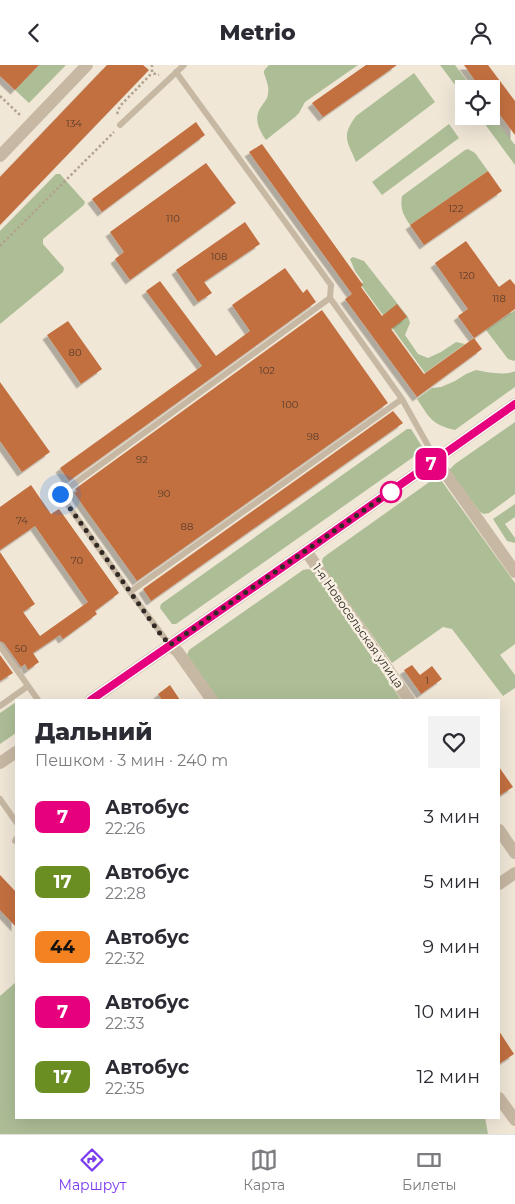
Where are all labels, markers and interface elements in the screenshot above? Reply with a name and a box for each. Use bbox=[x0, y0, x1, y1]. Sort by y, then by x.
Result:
icon: back bbox=[20, 19, 48, 47]
text: Metrio bbox=[219, 19, 296, 46]
icon: person bbox=[467, 19, 495, 47]
map controls bbox=[455, 80, 500, 125]
button: locate bbox=[455, 80, 500, 125]
house number: 134 bbox=[66, 117, 82, 130]
house number: 122 bbox=[449, 202, 464, 215]
house number: 110 bbox=[166, 212, 180, 225]
house number: 108 bbox=[211, 250, 227, 263]
house number: 120 bbox=[459, 269, 475, 282]
house number: 118 bbox=[492, 292, 506, 305]
house number: 80 bbox=[69, 346, 82, 359]
house number: 102 bbox=[259, 364, 275, 377]
house number: 100 bbox=[282, 398, 299, 411]
house number: 98 bbox=[307, 430, 319, 443]
line badge: 7 bbox=[415, 448, 447, 480]
house number: 92 bbox=[136, 453, 148, 466]
text: 7 bbox=[425, 453, 437, 475]
unlabelled marker bbox=[380, 481, 402, 503]
your location bbox=[48, 482, 73, 507]
house number: 90 bbox=[158, 487, 171, 500]
house number: 74 bbox=[16, 514, 28, 527]
house number: 88 bbox=[181, 520, 193, 533]
house number: 70 bbox=[71, 554, 84, 567]
street label: 1-я Новосельская улица bbox=[310, 561, 407, 691]
house number: 50 bbox=[15, 642, 28, 655]
house number: 1 bbox=[425, 674, 429, 687]
button: heart bbox=[428, 716, 480, 768]
text: Дальний bbox=[35, 717, 153, 746]
text: Пешком · 3 мин · 240 m bbox=[35, 751, 228, 770]
text: Автобус bbox=[105, 796, 189, 819]
text: 3 мин bbox=[423, 805, 480, 828]
text: 7 bbox=[57, 806, 68, 828]
text: 22:26 bbox=[105, 819, 145, 838]
text: Автобус bbox=[105, 861, 189, 884]
text: 5 мин bbox=[423, 870, 480, 893]
text: 17 bbox=[53, 871, 72, 893]
text: 22:28 bbox=[105, 884, 146, 903]
text: Автобус bbox=[105, 926, 189, 949]
text: 9 мин bbox=[423, 935, 480, 958]
text: 44 bbox=[50, 936, 75, 958]
text: 22:32 bbox=[105, 949, 145, 968]
text: Автобус bbox=[105, 991, 189, 1014]
text: 10 мин bbox=[415, 1000, 480, 1023]
text: 7 bbox=[57, 1001, 68, 1023]
text: 22:33 bbox=[105, 1014, 145, 1033]
text: Автобус bbox=[105, 1056, 189, 1079]
text: 12 мин bbox=[416, 1065, 480, 1088]
text: 17 bbox=[53, 1066, 72, 1088]
text: 22:35 bbox=[105, 1079, 145, 1098]
tab: Маршрут bbox=[58, 1146, 126, 1194]
tab: Карта bbox=[243, 1146, 285, 1194]
tab: Билеты bbox=[402, 1146, 457, 1194]

